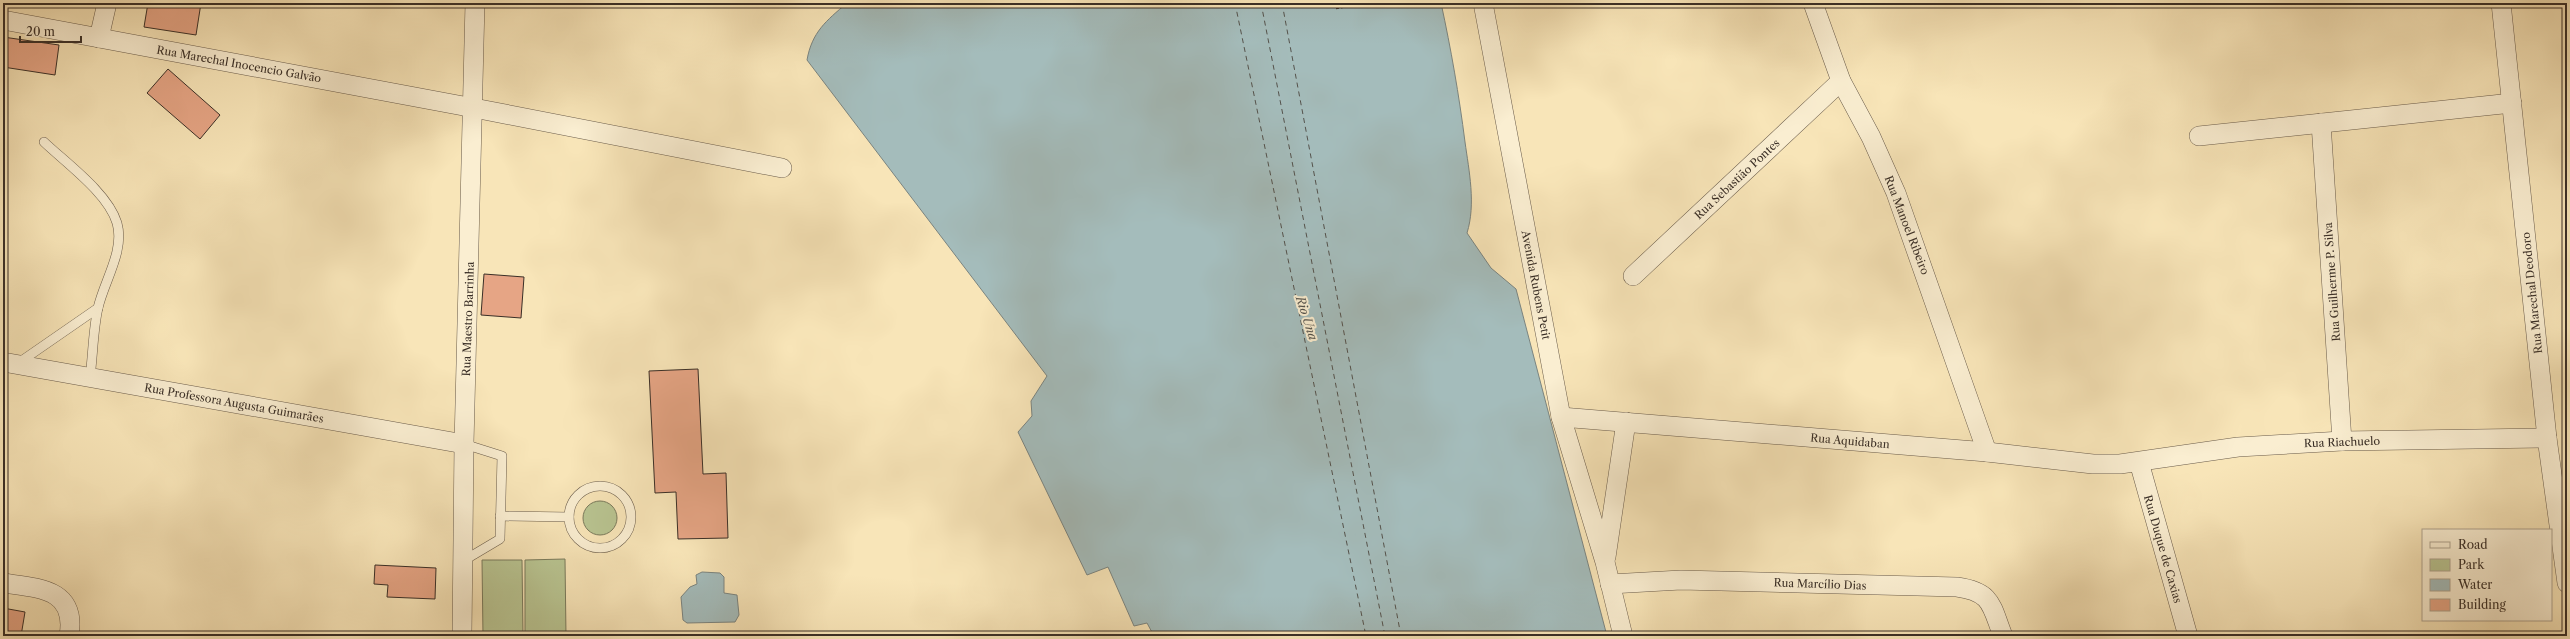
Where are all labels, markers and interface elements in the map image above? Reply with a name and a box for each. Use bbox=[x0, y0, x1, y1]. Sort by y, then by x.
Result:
scale bar bbox=[20, 18, 81, 44]
text: 20 m bbox=[26, 24, 55, 39]
street label: Rua Marechal Inocencio Galvão bbox=[156, 43, 323, 85]
street label: Rua Sebastião Pontes bbox=[1691, 136, 1783, 222]
street label: Rua Manoel Ribeiro bbox=[1882, 173, 1932, 277]
street label: Rua Guilherme P. Silva bbox=[2321, 222, 2343, 342]
street label: Avenida Rubens Petit bbox=[1518, 228, 1554, 341]
street label: Rua Marechal Deodoro bbox=[2519, 231, 2545, 354]
street label: Rua Maestro Barrinha bbox=[459, 261, 477, 377]
water label: Rio Una bbox=[1293, 293, 1321, 342]
street label: Rua Professora Augusta Guimarães bbox=[143, 380, 325, 426]
street label: Rua Aquidaban bbox=[1810, 431, 1890, 451]
street label: Rua Riachuelo bbox=[2304, 434, 2381, 450]
street label: Rua Duque de Caxias bbox=[2141, 493, 2185, 605]
legend bbox=[2422, 529, 2552, 621]
text: Road bbox=[2458, 537, 2488, 552]
text: Park bbox=[2458, 557, 2485, 572]
street label: Rua Marcílio Dias bbox=[1773, 575, 1867, 593]
text: Water bbox=[2457, 577, 2492, 592]
text: Building bbox=[2458, 597, 2506, 612]

